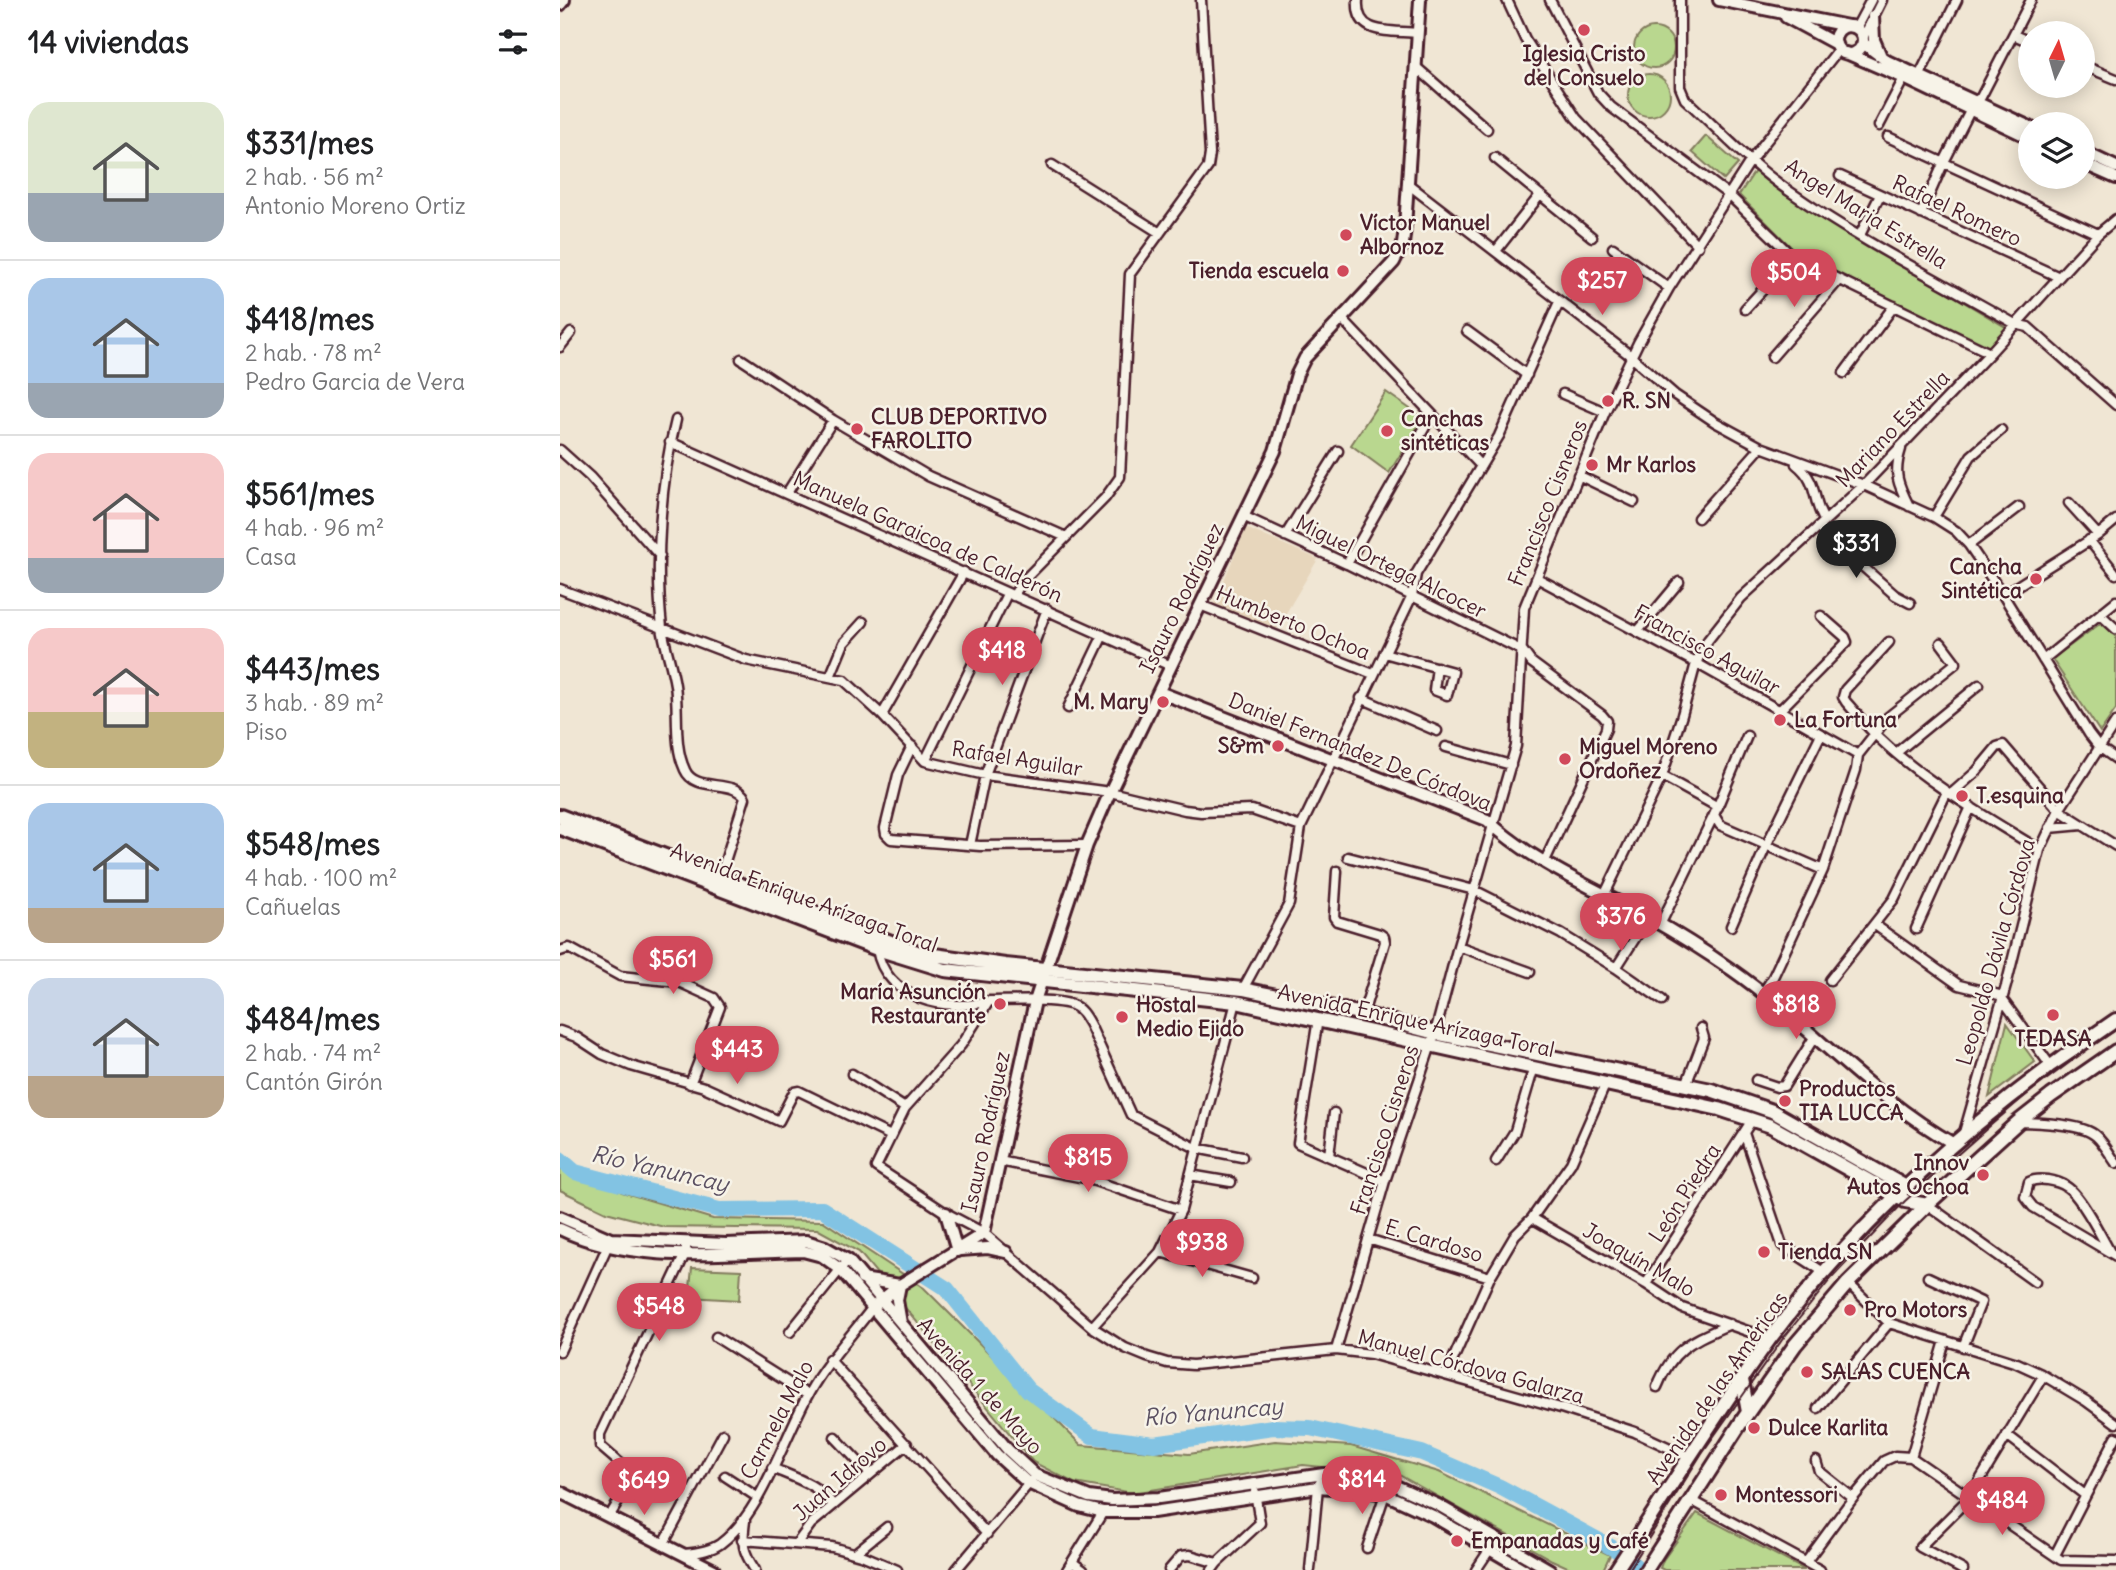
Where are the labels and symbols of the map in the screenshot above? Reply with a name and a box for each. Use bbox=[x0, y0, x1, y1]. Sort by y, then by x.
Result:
north arrow bbox=[2018, 21, 2095, 98]
marker: Iglesia Cristo del Consuelo bbox=[1576, 22, 1592, 38]
place label: Iglesia Cristo del Consuelo bbox=[1522, 40, 1646, 91]
street label: Angel Maria Estrella bbox=[1780, 153, 1953, 275]
street label: Rafael Romero bbox=[1888, 169, 2026, 252]
place label: Víctor Manuel Albornoz bbox=[1360, 209, 1490, 260]
marker: Víctor Manuel Albornoz bbox=[1338, 227, 1354, 243]
pin: $504 bbox=[1753, 250, 1835, 309]
place label: Tienda escuela bbox=[1189, 257, 1329, 284]
pin: $257 bbox=[1561, 258, 1643, 317]
marker: Tienda escuela bbox=[1335, 263, 1351, 279]
street label: Mariano Estrella bbox=[1830, 364, 1955, 493]
place label: R. SN bbox=[1622, 387, 1671, 414]
marker: R. SN bbox=[1600, 393, 1616, 409]
place label: CLUB DEPORTIVO FAROLITO bbox=[871, 403, 1047, 454]
place label: Canchas sintéticas bbox=[1401, 405, 1490, 456]
street label: Francisco Cisneros bbox=[1502, 416, 1593, 590]
marker: CLUB DEPORTIVO FAROLITO bbox=[849, 421, 865, 437]
marker: Canchas sintéticas bbox=[1379, 423, 1395, 439]
place label: Mr Karlos bbox=[1606, 451, 1697, 478]
marker: Mr Karlos bbox=[1584, 457, 1600, 473]
street label: Manuela Garaicoa de Calderón bbox=[789, 465, 1067, 608]
street label: Miguel Ortega Alcocer bbox=[1291, 509, 1491, 625]
street label: Isauro Rodríguez bbox=[1133, 518, 1230, 677]
pin: $331 bbox=[1815, 520, 1897, 580]
place label: Cancha Sintética bbox=[1941, 553, 2022, 604]
marker: Cancha Sintética bbox=[2028, 571, 2044, 587]
street label: Humberto Ochoa bbox=[1212, 579, 1374, 666]
street label: Francisco Aguilar bbox=[1629, 598, 1786, 701]
pin: $418 bbox=[961, 628, 1043, 687]
street label: Daniel Fernandez De Córdova bbox=[1225, 686, 1496, 817]
place label: M. Mary bbox=[1073, 688, 1149, 715]
marker: M. Mary bbox=[1155, 694, 1171, 710]
place label: La Fortuna bbox=[1794, 706, 1897, 733]
marker: La Fortuna bbox=[1772, 712, 1788, 728]
place label: S&m bbox=[1218, 732, 1265, 759]
place label: Miguel Moreno Ordoñez bbox=[1579, 733, 1718, 784]
street label: Rafael Aguilar bbox=[950, 735, 1085, 782]
marker: S&m bbox=[1270, 738, 1286, 754]
marker: Miguel Moreno Ordoñez bbox=[1557, 751, 1573, 767]
place label: T.esquina bbox=[1976, 782, 2064, 809]
marker: T.esquina bbox=[1954, 788, 1970, 804]
street label: Leopoldo Dávila Córdova bbox=[1950, 835, 2041, 1069]
street label: Avenida Enrique Arízaga Toral bbox=[667, 837, 942, 959]
pin: $376 bbox=[1580, 894, 1662, 953]
pin: $561 bbox=[632, 936, 714, 996]
place label: María Asunción Restaurante bbox=[840, 978, 986, 1029]
street label: Avenida Enrique Arízaga Toral bbox=[1275, 978, 1557, 1063]
pin: $818 bbox=[1755, 982, 1837, 1041]
place label: Hostal Medio Ejido bbox=[1136, 991, 1244, 1042]
marker: María Asunción Restaurante bbox=[992, 996, 1008, 1012]
marker: TEDASA bbox=[2045, 1007, 2061, 1023]
marker: Hostal Medio Ejido bbox=[1114, 1009, 1130, 1025]
place label: TEDASA bbox=[2015, 1025, 2092, 1052]
pin: $443 bbox=[696, 1026, 778, 1086]
street label: Francisco Cisneros bbox=[1344, 1041, 1425, 1218]
street label: Isauro Rodríguez bbox=[955, 1049, 1016, 1215]
place label: Productos TIA LUCCA bbox=[1799, 1075, 1904, 1126]
marker: Productos TIA LUCCA bbox=[1777, 1093, 1793, 1109]
pin: $815 bbox=[1047, 1134, 1129, 1194]
street label: León Piedra bbox=[1643, 1138, 1727, 1247]
water label: Río Yanuncay bbox=[589, 1139, 733, 1199]
place label: Innov Autos Ochoa bbox=[1847, 1149, 1970, 1200]
marker: Innov Autos Ochoa bbox=[1975, 1167, 1991, 1183]
street label: E. Cardoso bbox=[1382, 1213, 1486, 1268]
street label: Joaquín Malo bbox=[1578, 1217, 1700, 1303]
pin: $938 bbox=[1161, 1220, 1243, 1279]
place label: Tienda SN bbox=[1778, 1238, 1873, 1265]
marker: Tienda SN bbox=[1756, 1244, 1772, 1260]
pin: $548 bbox=[618, 1284, 700, 1343]
street label: Avenida de las Américas bbox=[1640, 1286, 1793, 1489]
place label: Pro Motors bbox=[1864, 1296, 1968, 1323]
marker: Pro Motors bbox=[1842, 1302, 1858, 1318]
street label: Avenida 1 de Mayo bbox=[912, 1311, 1049, 1460]
street label: Manuel Córdova Galarza bbox=[1355, 1323, 1587, 1410]
street label: Carmela Malo bbox=[734, 1356, 819, 1484]
place label: SALAS CUENCA bbox=[1821, 1358, 1971, 1385]
marker: SALAS CUENCA bbox=[1799, 1364, 1815, 1380]
water label: Río Yanuncay bbox=[1142, 1391, 1286, 1432]
place label: Dulce Karlita bbox=[1768, 1414, 1888, 1441]
marker: Dulce Karlita bbox=[1746, 1420, 1762, 1436]
street label: Juan Idrovo bbox=[787, 1431, 892, 1527]
pin: $814 bbox=[1321, 1456, 1403, 1516]
pin: $649 bbox=[603, 1458, 685, 1517]
pin: $484 bbox=[1961, 1478, 2043, 1537]
place label: Montessori bbox=[1735, 1481, 1838, 1508]
marker: Montessori bbox=[1713, 1487, 1729, 1503]
place label: Empanadas y Café bbox=[1471, 1527, 1649, 1554]
marker: Empanadas y Café bbox=[1449, 1533, 1465, 1549]

